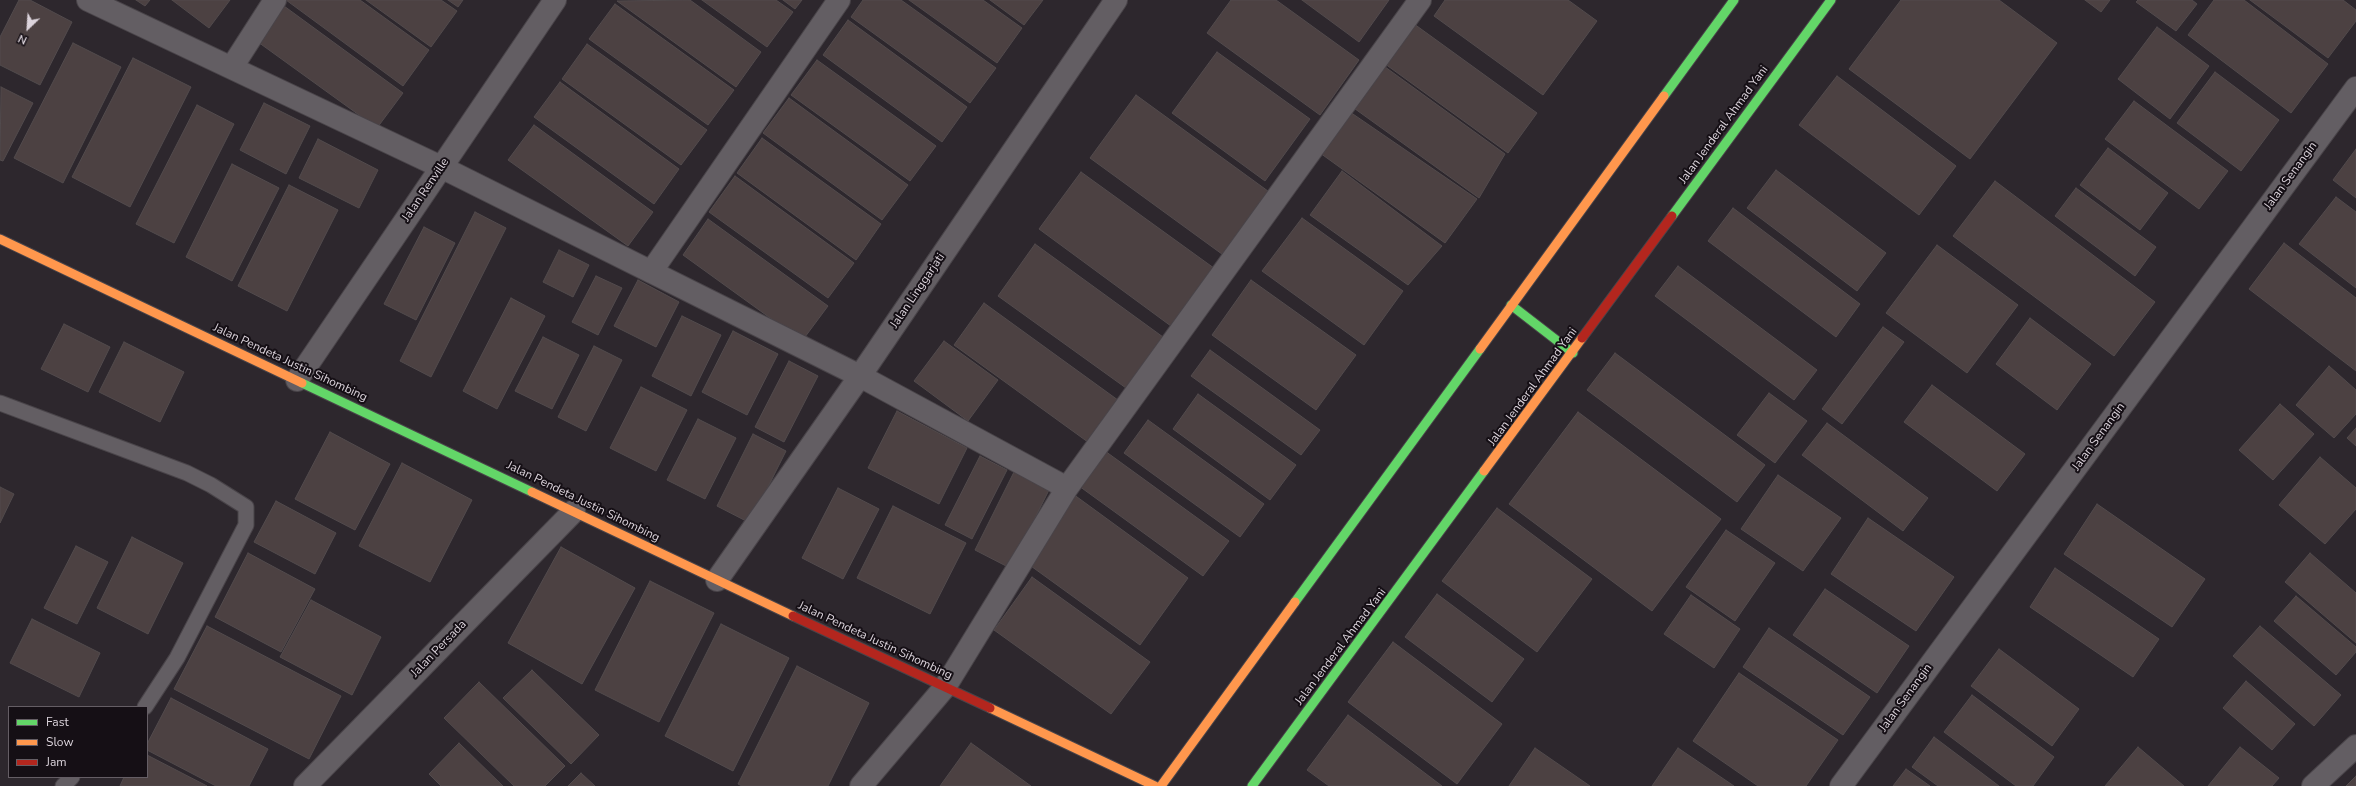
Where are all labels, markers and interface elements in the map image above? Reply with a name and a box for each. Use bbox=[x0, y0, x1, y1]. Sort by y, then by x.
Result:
north arrow bbox=[8, 8, 48, 48]
text: N bbox=[16, 31, 30, 48]
street label: Jalan Jenderal Ahmad Yani bbox=[1676, 63, 1772, 187]
street label: Jalan Senangin bbox=[2262, 139, 2320, 213]
street label: Jalan Renville bbox=[399, 156, 453, 224]
street label: Jalan Linggarjati bbox=[888, 251, 948, 331]
street label: Jalan Pendeta Justin Sihombing bbox=[211, 321, 369, 405]
street label: Jalan Jenderal Ahmad Yani bbox=[1485, 325, 1581, 449]
street label: Jalan Senangin bbox=[2070, 400, 2128, 474]
street label: Jalan Pendeta Justin Sihombing bbox=[504, 459, 662, 545]
street label: Jalan Jenderal Ahmad Yani bbox=[1292, 586, 1390, 708]
street label: Jalan Pendeta Justin Sihombing bbox=[796, 599, 954, 683]
street label: Jalan Persada bbox=[408, 618, 470, 680]
street label: Jalan Senangin bbox=[1877, 661, 1935, 735]
legend bbox=[8, 706, 148, 778]
text: Fast bbox=[46, 714, 69, 730]
text: Slow bbox=[46, 734, 74, 750]
text: Jam bbox=[46, 754, 67, 770]

